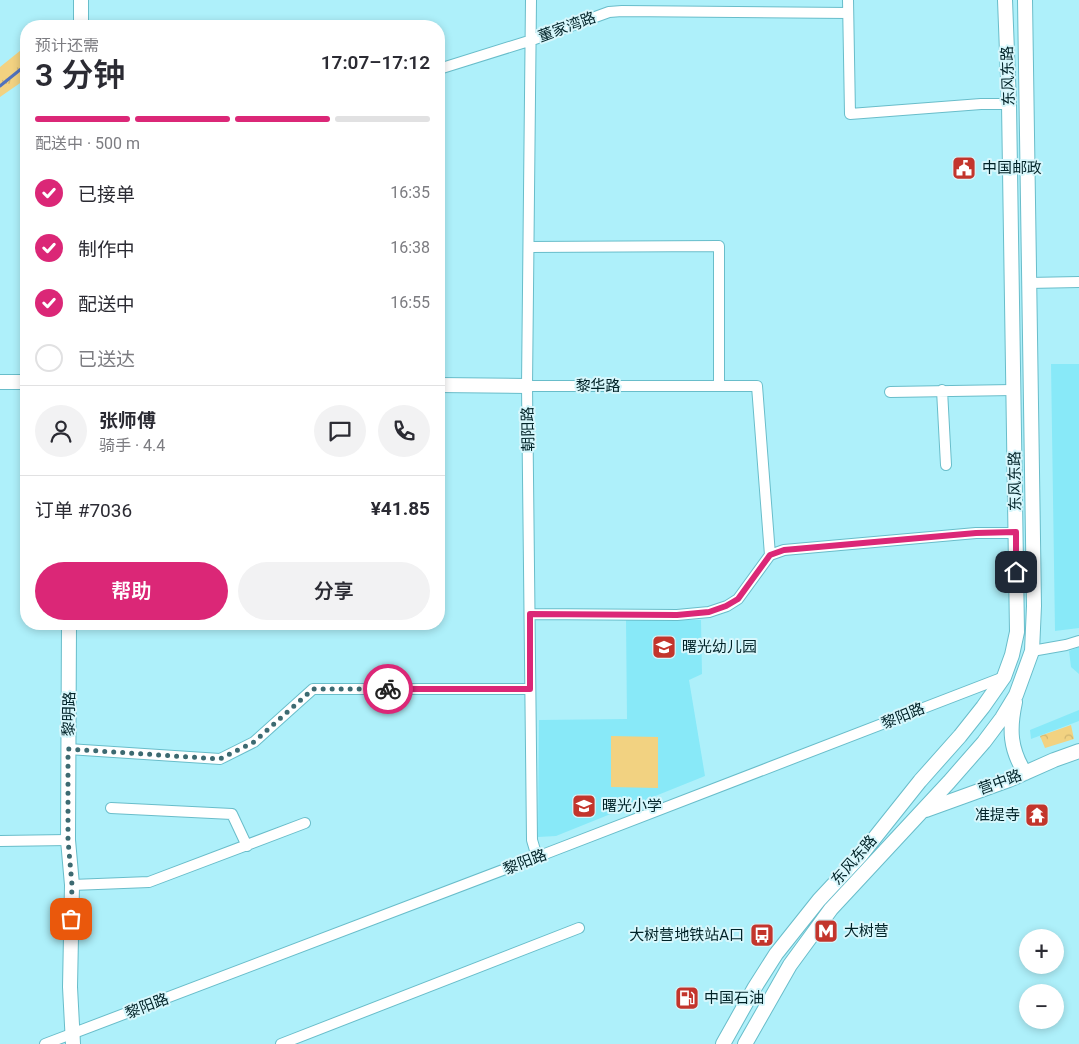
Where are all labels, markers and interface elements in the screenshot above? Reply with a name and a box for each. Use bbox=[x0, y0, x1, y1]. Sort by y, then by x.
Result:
street label: 董家湾路 bbox=[536, 8, 598, 46]
text: 预计还需 bbox=[35, 36, 99, 55]
street label: 东风东路 bbox=[998, 46, 1018, 106]
text: 17:07–17:12 bbox=[321, 51, 430, 74]
text: 3 分钟 bbox=[35, 56, 125, 94]
text: 配送中 · 500 m bbox=[35, 134, 140, 153]
public building icon: 中国邮政 bbox=[951, 155, 977, 181]
place label: 中国邮政 bbox=[982, 159, 1042, 177]
icon: check bbox=[35, 179, 63, 207]
text: 已接单 bbox=[78, 183, 135, 206]
text: 16:35 bbox=[390, 183, 430, 202]
icon: check bbox=[35, 234, 63, 262]
text: 制作中 bbox=[78, 238, 135, 261]
text: 16:38 bbox=[390, 238, 430, 257]
icon: check bbox=[35, 289, 63, 317]
text: 配送中 bbox=[78, 293, 135, 316]
text: 16:55 bbox=[390, 293, 430, 312]
text: 已送达 bbox=[78, 348, 135, 371]
street label: 黎华路 bbox=[575, 377, 621, 395]
button: person bbox=[35, 405, 87, 457]
button: chat bbox=[314, 405, 366, 457]
button: phone bbox=[378, 405, 430, 457]
street label: 朝阳路 bbox=[519, 406, 537, 452]
text: 张师傅 bbox=[99, 409, 156, 432]
text: 骑手 · 4.4 bbox=[99, 436, 165, 455]
street label: 东风东路 bbox=[1005, 451, 1025, 511]
text: ¥41.85 bbox=[371, 497, 430, 520]
text: 订单 #7036 bbox=[35, 499, 132, 522]
pin bbox=[995, 551, 1037, 593]
icon: home bbox=[1002, 558, 1030, 586]
button: 帮助 bbox=[35, 562, 228, 620]
button: 分享 bbox=[238, 562, 430, 620]
school or university icon: 曙光幼儿园 bbox=[651, 634, 677, 660]
place label: 曙光幼儿园 bbox=[682, 638, 757, 656]
courier bbox=[363, 664, 413, 714]
icon: bike bbox=[374, 675, 402, 703]
street label: 黎明路 bbox=[60, 691, 78, 737]
street label: 黎阳路 bbox=[879, 699, 927, 733]
street label: 营中路 bbox=[976, 766, 1024, 798]
school or university icon: 曙光小学 bbox=[571, 793, 597, 819]
place label: 曙光小学 bbox=[602, 797, 662, 815]
temple icon: 准提寺 bbox=[1024, 802, 1050, 828]
place label: 准提寺 bbox=[975, 806, 1020, 824]
street label: 东风东路 bbox=[828, 831, 880, 889]
street label: 黎阳路 bbox=[501, 846, 549, 878]
pin bbox=[50, 898, 92, 940]
icon: bag bbox=[57, 905, 85, 933]
metro station icon: 大树营 bbox=[813, 918, 839, 944]
bus stop icon: 大树营地铁站A口 bbox=[749, 922, 775, 948]
place label: 大树营 bbox=[844, 922, 889, 940]
place label: 大树营地铁站A口 bbox=[629, 926, 744, 944]
map controls bbox=[1019, 929, 1064, 1029]
button: + bbox=[1019, 929, 1064, 974]
button: − bbox=[1019, 984, 1064, 1029]
fuel station icon: 中国石油 bbox=[674, 985, 700, 1011]
place label: 中国石油 bbox=[704, 989, 764, 1007]
street label: 黎阳路 bbox=[123, 990, 171, 1022]

